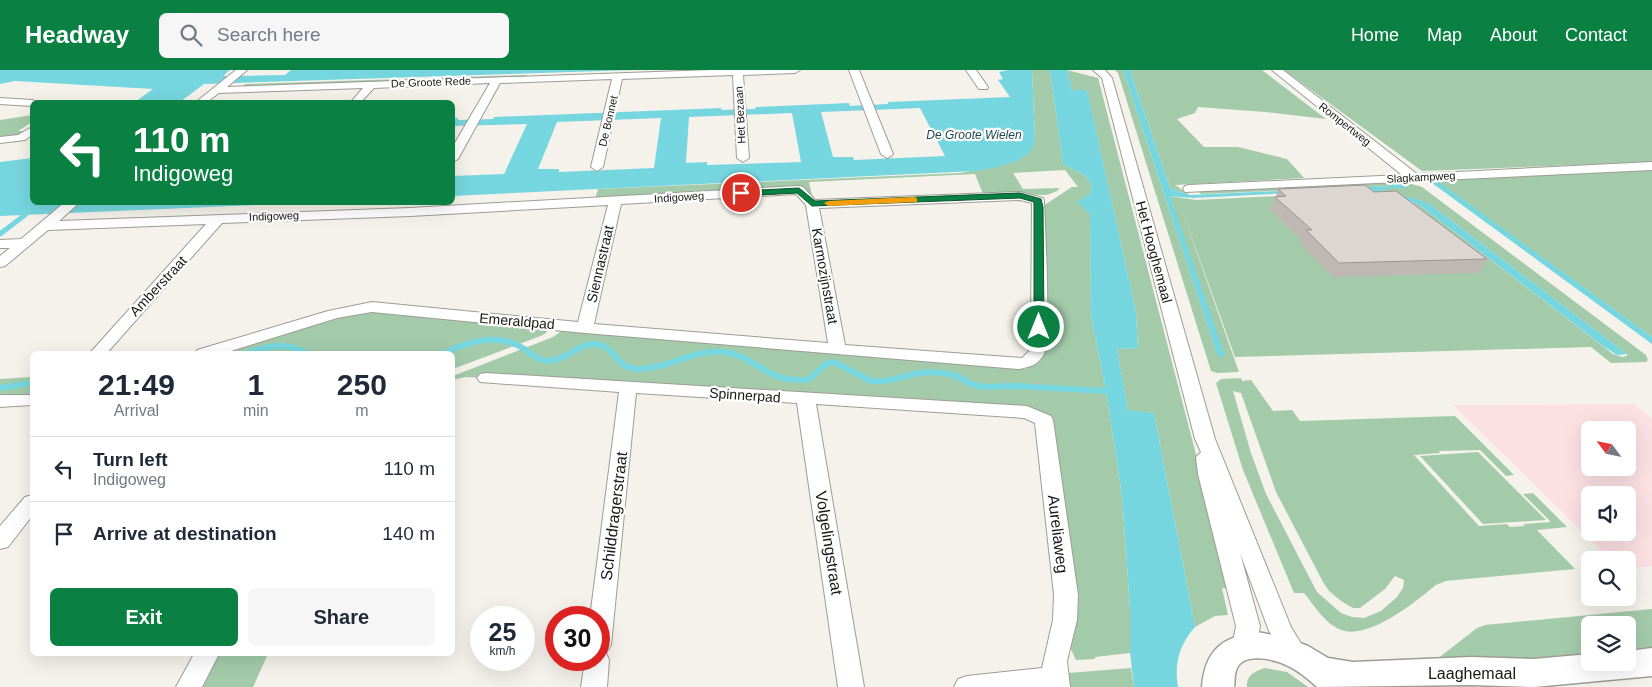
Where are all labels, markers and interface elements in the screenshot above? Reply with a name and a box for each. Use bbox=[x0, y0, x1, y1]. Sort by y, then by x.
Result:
search box bbox=[159, 13, 509, 58]
text: Headway bbox=[25, 21, 129, 48]
icon: search bbox=[177, 21, 205, 49]
text: Search here bbox=[217, 24, 321, 45]
text: Home bbox=[1351, 25, 1399, 45]
text: Map bbox=[1427, 25, 1462, 45]
text: About bbox=[1490, 25, 1537, 45]
text: Contact bbox=[1565, 25, 1627, 45]
street label: De Groote Rede bbox=[391, 75, 471, 89]
street label: Het Bezaan bbox=[733, 86, 747, 144]
street label: De Bonnet bbox=[596, 94, 620, 148]
street label: Rompertweg bbox=[1317, 100, 1373, 148]
icon: left bbox=[50, 120, 115, 185]
text: 110 m bbox=[133, 120, 230, 159]
water label: De Groote Wielen bbox=[926, 128, 1022, 142]
text: Indigoweg bbox=[133, 161, 233, 186]
street label: Slagkampweg bbox=[1386, 169, 1456, 185]
pin bbox=[720, 172, 762, 214]
icon: arrive bbox=[727, 179, 755, 207]
street label: Indigoweg bbox=[654, 189, 704, 205]
street label: Het Hooghemaal bbox=[1133, 199, 1175, 305]
street label: Indigoweg bbox=[249, 209, 299, 223]
street label: Siennastraat bbox=[583, 224, 617, 304]
street label: Karmozijnstraat bbox=[809, 227, 841, 325]
street label: Amberstraat bbox=[126, 253, 190, 319]
position arrow bbox=[1012, 300, 1064, 352]
street label: Emeraldpad bbox=[479, 310, 555, 332]
text: 21:49 bbox=[98, 368, 175, 401]
text: 1 bbox=[247, 368, 264, 401]
text: 250 bbox=[337, 368, 387, 401]
street label: Spinnerpad bbox=[709, 385, 781, 405]
text: Arrival bbox=[114, 402, 159, 419]
text: min bbox=[243, 402, 269, 419]
text: m bbox=[355, 402, 368, 419]
north arrow bbox=[1581, 421, 1636, 476]
map controls bbox=[1581, 421, 1636, 671]
text: Turn left bbox=[93, 449, 168, 470]
street label: Schilddragerstraat bbox=[598, 450, 630, 581]
icon: left bbox=[50, 455, 78, 483]
text: 110 m bbox=[384, 458, 435, 479]
text: Indigoweg bbox=[93, 471, 166, 488]
button: sound bbox=[1581, 486, 1636, 541]
street label: Volgelingstraat bbox=[812, 490, 846, 597]
street label: Aureliaweg bbox=[1045, 494, 1071, 574]
icon: arrive bbox=[50, 520, 78, 548]
text: Arrive at destination bbox=[93, 523, 277, 544]
text: 140 m bbox=[382, 523, 435, 544]
button: search bbox=[1581, 551, 1636, 606]
button: Exit bbox=[50, 588, 238, 646]
button: Share bbox=[248, 588, 435, 646]
speed limit sign: 30 bbox=[545, 606, 610, 671]
button: layers bbox=[1581, 616, 1636, 671]
text: 25 bbox=[489, 618, 516, 646]
text: km/h bbox=[489, 644, 516, 658]
street label: Laaghemaal bbox=[1428, 665, 1516, 682]

